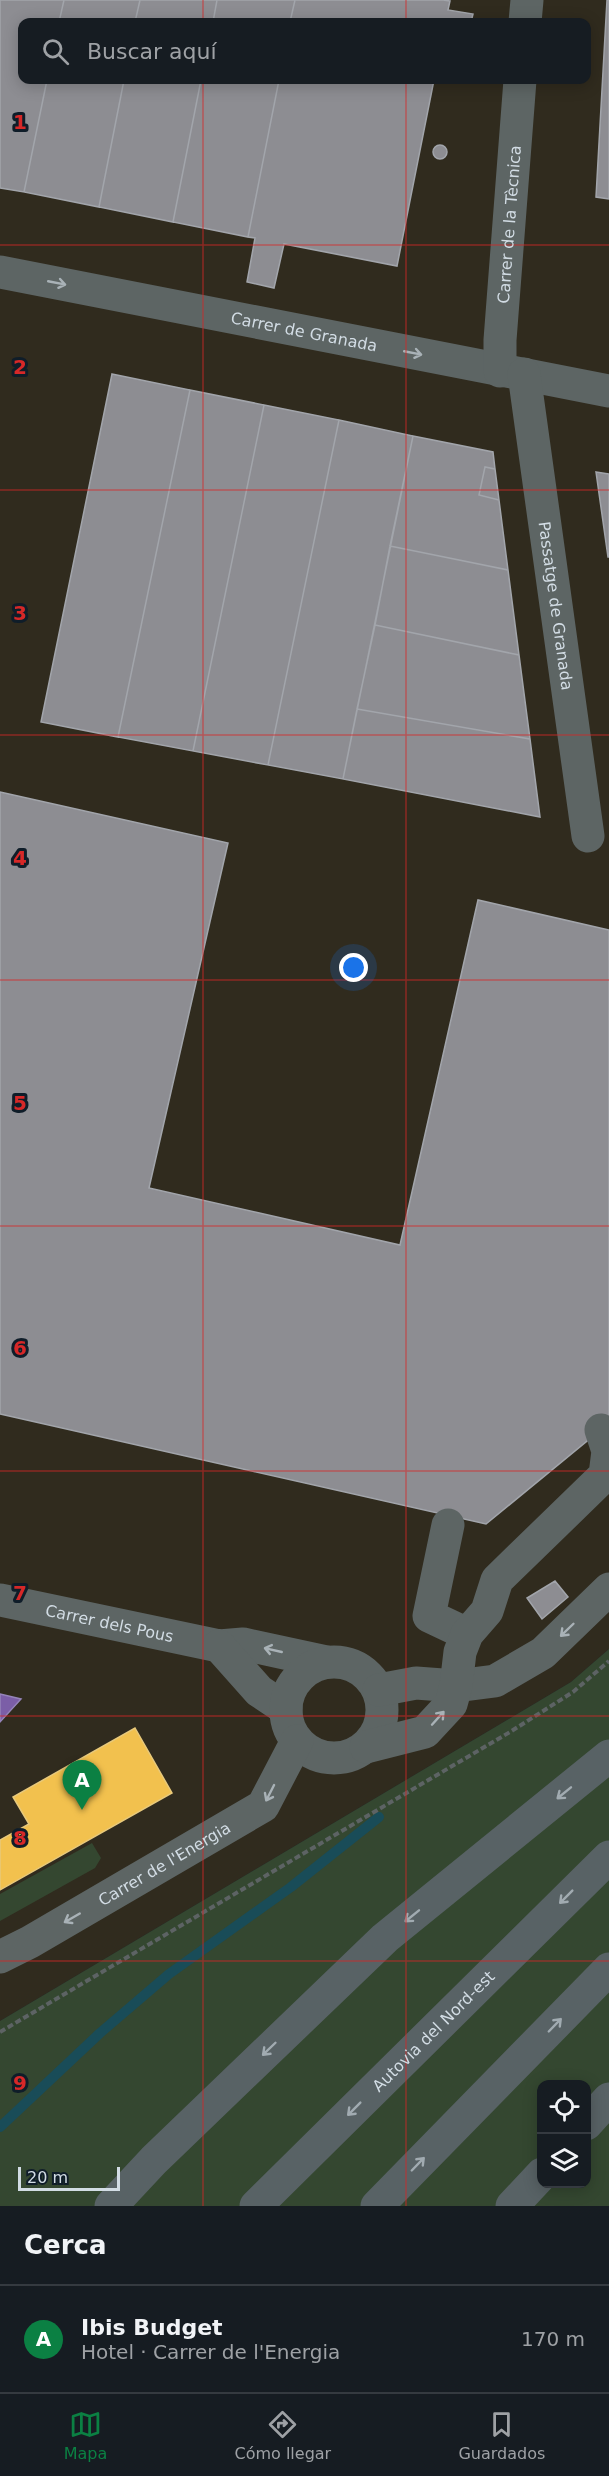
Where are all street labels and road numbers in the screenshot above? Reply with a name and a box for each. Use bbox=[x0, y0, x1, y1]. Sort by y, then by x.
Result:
street label: Carrer de la Tècnica bbox=[493, 144, 524, 304]
street label: Carrer de Granada bbox=[229, 308, 379, 355]
street label: Passatge de Granada bbox=[535, 520, 577, 692]
street label: Carrer dels Pous bbox=[44, 1600, 175, 1646]
street label: Carrer de l'Energia bbox=[95, 1818, 234, 1910]
street label: Autovia del Nord-est bbox=[368, 1967, 498, 2095]

